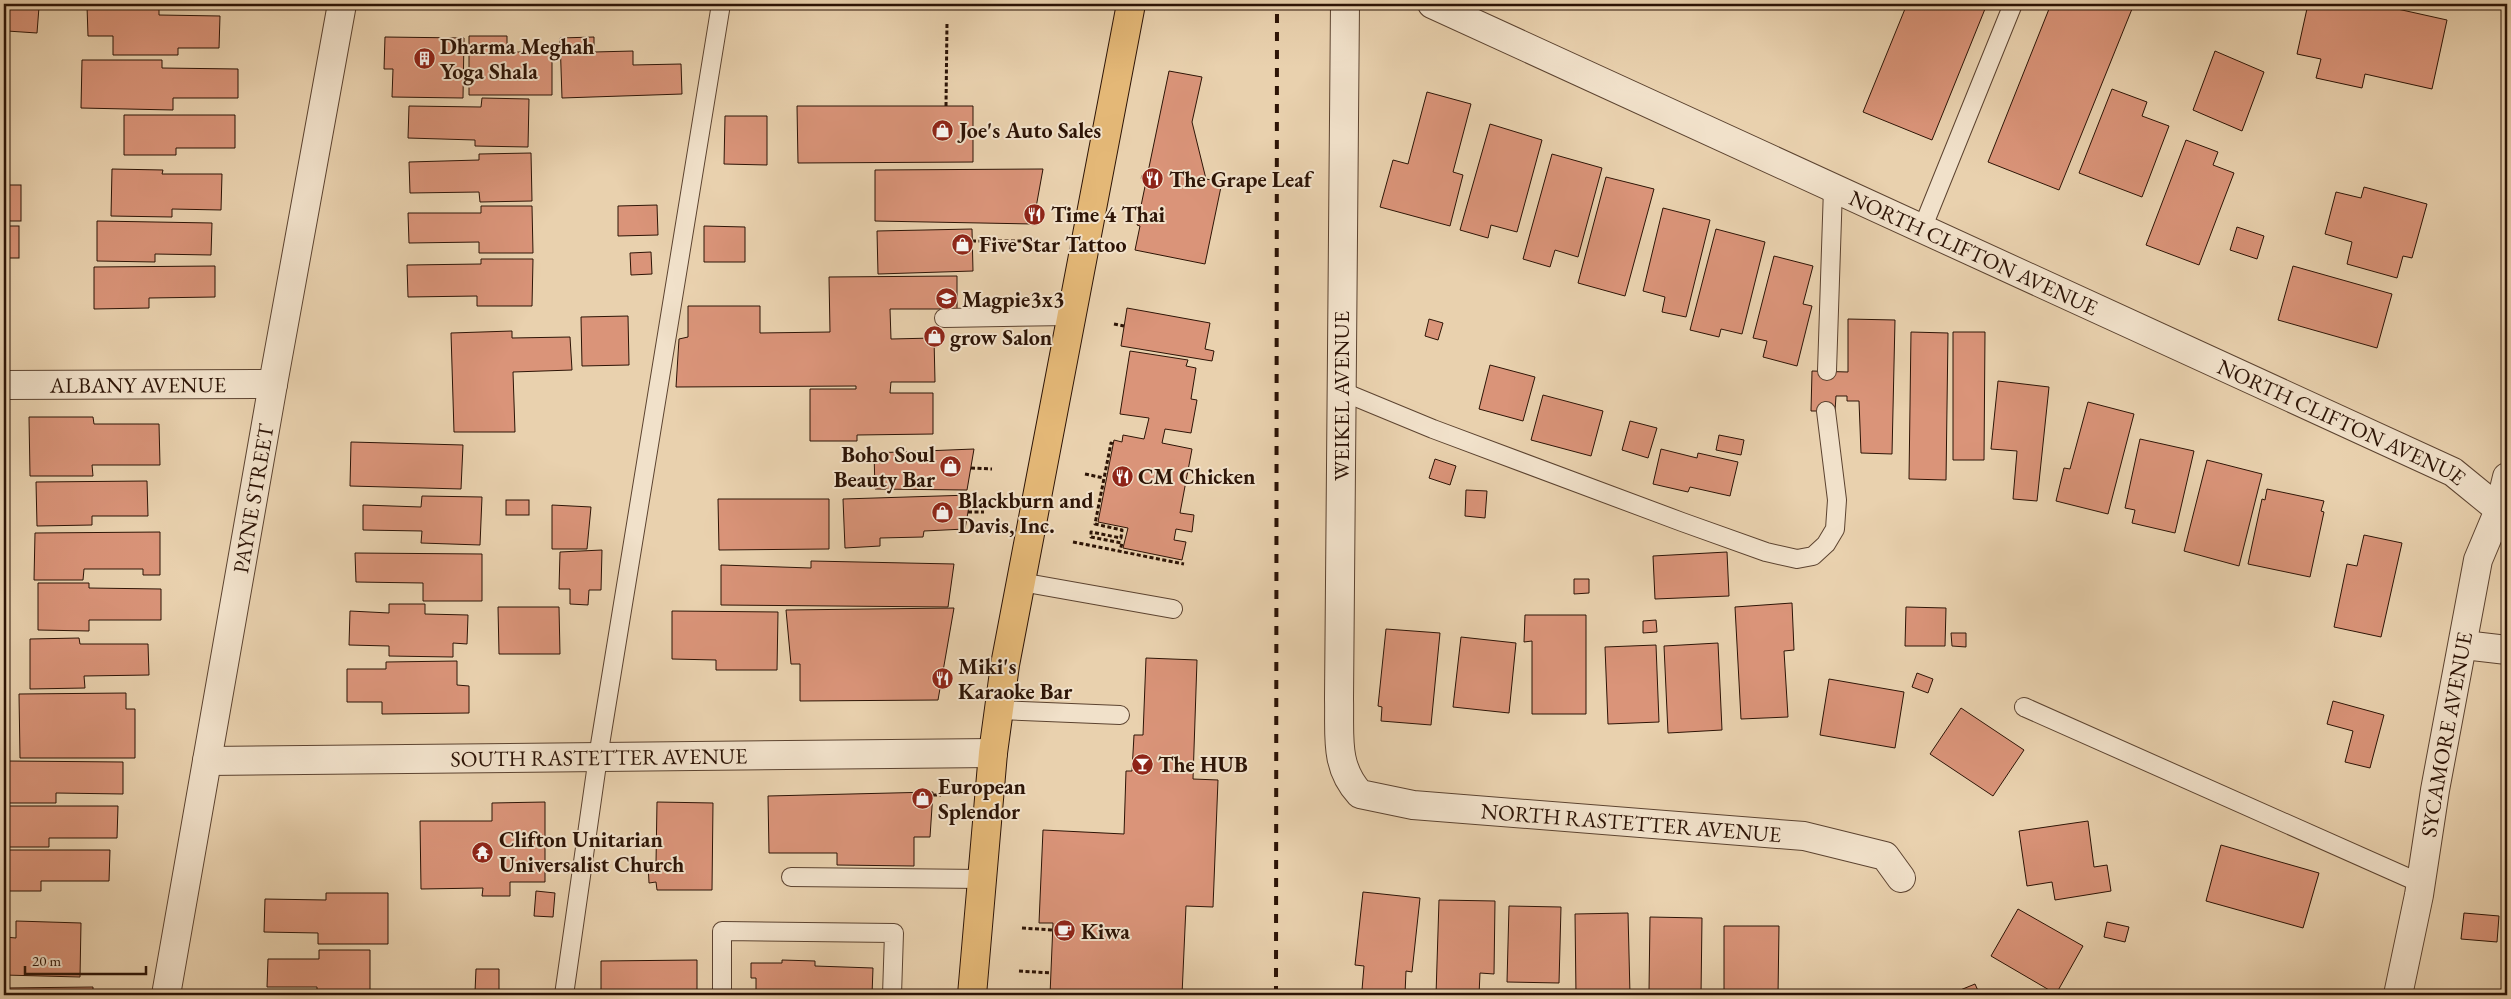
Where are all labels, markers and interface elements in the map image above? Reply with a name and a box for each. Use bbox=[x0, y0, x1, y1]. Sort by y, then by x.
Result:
place label: Dharma Meghah Yoga Shala bbox=[440, 32, 595, 86]
building icon: Dharma Meghah Yoga Shala bbox=[412, 47, 436, 71]
place label: Joe's Auto Sales bbox=[957, 116, 1101, 145]
shop icon: Joe's Auto Sales bbox=[931, 118, 955, 142]
place label: The Grape Leaf bbox=[1169, 165, 1315, 194]
restaurant icon: The Grape Leaf bbox=[1141, 167, 1165, 191]
street label: NORTH CLIFTON AVENUE bbox=[1845, 183, 2103, 322]
place label: Time 4 Thai bbox=[1051, 200, 1166, 229]
restaurant icon: Time 4 Thai bbox=[1023, 202, 1047, 226]
place label: Five Star Tattoo bbox=[979, 230, 1126, 259]
shop icon: Five Star Tattoo bbox=[951, 232, 975, 256]
place label: Magpie3x3 bbox=[962, 285, 1065, 314]
school or university icon: Magpie3x3 bbox=[934, 287, 958, 311]
street label: WEIKEL AVENUE bbox=[1327, 311, 1356, 481]
place label: grow Salon bbox=[950, 323, 1053, 352]
shop icon: grow Salon bbox=[922, 325, 946, 349]
street label: NORTH CLIFTON AVENUE bbox=[2213, 352, 2472, 491]
street label: ALBANY AVENUE bbox=[49, 370, 226, 399]
street label: PAYNE STREET bbox=[226, 421, 280, 575]
place label: Boho Soul Beauty Bar bbox=[834, 440, 936, 494]
shop icon: Boho Soul Beauty Bar bbox=[939, 455, 963, 479]
place label: CM Chicken bbox=[1138, 462, 1256, 491]
restaurant icon: CM Chicken bbox=[1110, 464, 1134, 488]
place label: Blackburn and Davis, Inc. bbox=[958, 486, 1094, 540]
shop icon: Blackburn and Davis, Inc. bbox=[930, 501, 954, 525]
street label: SYCAMORE AVENUE bbox=[2414, 629, 2479, 839]
place label: Miki's Karaoke Bar bbox=[958, 652, 1073, 706]
restaurant icon: Miki's Karaoke Bar bbox=[930, 667, 954, 691]
street label: SOUTH RASTETTER AVENUE bbox=[450, 741, 748, 773]
place label: The HUB bbox=[1158, 750, 1248, 779]
bar icon: The HUB bbox=[1130, 752, 1154, 776]
place label: European Splendor bbox=[938, 772, 1027, 826]
shop icon: European Splendor bbox=[910, 787, 934, 811]
street label: NORTH RASTETTER AVENUE bbox=[1480, 796, 1782, 849]
place label: Clifton Unitarian Universalist Church bbox=[499, 825, 684, 879]
temple icon: Clifton Unitarian Universalist Church bbox=[471, 840, 495, 864]
place label: Kiwa bbox=[1081, 917, 1130, 946]
cafe icon: Kiwa bbox=[1053, 919, 1077, 943]
scale bar bbox=[25, 944, 146, 976]
text: 20 m bbox=[32, 951, 61, 970]

